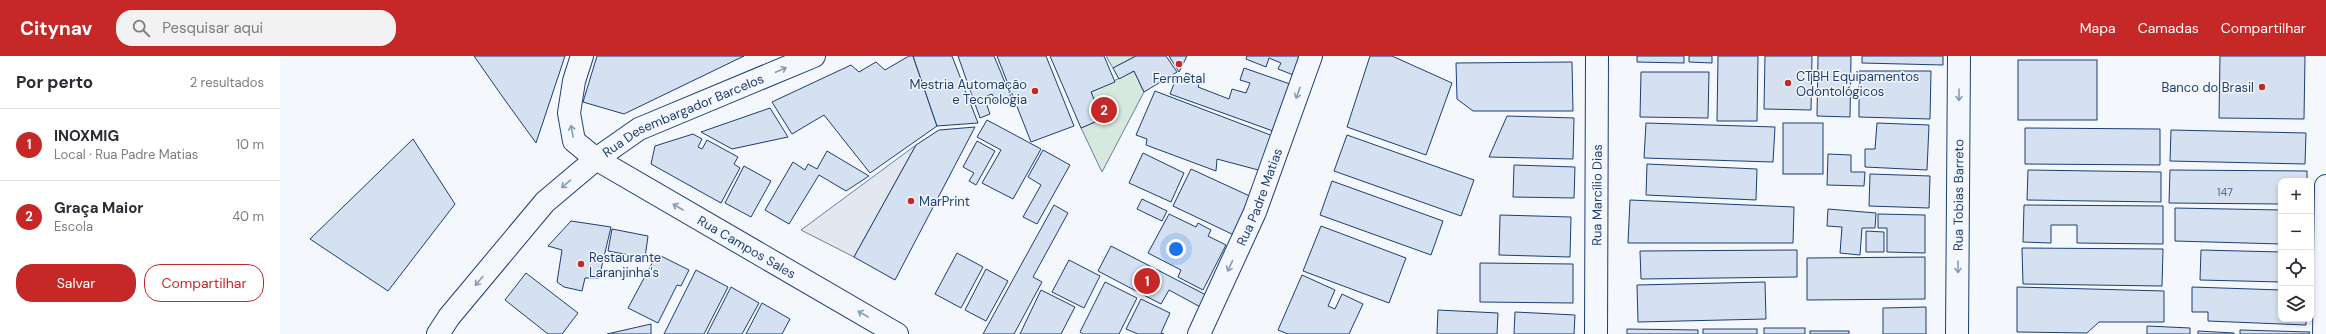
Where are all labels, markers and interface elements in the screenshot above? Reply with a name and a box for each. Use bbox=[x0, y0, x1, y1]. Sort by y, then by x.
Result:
search box bbox=[116, 10, 396, 46]
text: Citynav bbox=[20, 16, 92, 41]
icon: search bbox=[130, 17, 152, 39]
text: Pesquisar aqui bbox=[162, 18, 263, 38]
text: Mapa bbox=[2080, 19, 2116, 37]
text: Camadas bbox=[2138, 19, 2199, 37]
text: Compartilhar bbox=[2221, 19, 2306, 37]
marker: Fermetal bbox=[1174, 59, 1184, 69]
one-way arrow bbox=[775, 65, 787, 73]
place label: CTBH Equipamentos Odontológicos bbox=[1796, 68, 1919, 100]
street label: Rua Desembargador Barcelos bbox=[599, 69, 766, 161]
place label: Fermetal bbox=[1153, 70, 1205, 87]
text: Por perto bbox=[16, 71, 93, 93]
text: 2 resultados bbox=[190, 74, 264, 91]
place label: Mestria Automação e Tecnologia bbox=[909, 76, 1027, 108]
marker: CTBH Equipamentos Odontológicos bbox=[1783, 78, 1793, 88]
place label: Banco do Brasil bbox=[2161, 79, 2254, 96]
marker: Banco do Brasil bbox=[2257, 82, 2267, 92]
marker: Mestria Automação e Tecnologia bbox=[1030, 86, 1040, 96]
one-way arrow bbox=[1294, 86, 1302, 98]
one-way arrow bbox=[1955, 88, 1963, 101]
pin: 2 bbox=[1091, 95, 1117, 125]
one-way arrow bbox=[568, 125, 576, 138]
text: INOXMIG bbox=[54, 126, 119, 146]
text: 1 bbox=[27, 136, 31, 153]
text: 10 m bbox=[236, 136, 264, 153]
street label: Rua Tobias Barreto bbox=[1949, 139, 1967, 251]
street label: Rua Marcílio Dias bbox=[1588, 144, 1605, 246]
text: Local · Rua Padre Matias bbox=[54, 146, 198, 163]
street label: Rua Padre Matias bbox=[1232, 146, 1286, 248]
map controls bbox=[2278, 178, 2314, 322]
button: + bbox=[2278, 178, 2314, 214]
one-way arrow bbox=[561, 180, 571, 189]
house number: 147 bbox=[2217, 185, 2233, 199]
place label: MarPrint bbox=[919, 193, 970, 210]
marker: MarPrint bbox=[906, 196, 916, 206]
text: Graça Maior bbox=[54, 198, 144, 218]
one-way arrow bbox=[672, 202, 684, 210]
text: 2 bbox=[25, 208, 33, 225]
text: 40 m bbox=[232, 208, 264, 225]
street label: Rua Campos Sales bbox=[695, 211, 799, 282]
button: − bbox=[2278, 214, 2314, 250]
text: Escola bbox=[54, 218, 93, 235]
your location bbox=[1166, 239, 1186, 259]
place label: Restaurante Laranjinha's bbox=[589, 249, 661, 281]
button: locate bbox=[2278, 250, 2314, 286]
marker: Restaurante Laranjinha's bbox=[576, 259, 586, 269]
one-way arrow bbox=[1226, 259, 1233, 271]
one-way arrow bbox=[1954, 260, 1962, 273]
button: Salvar bbox=[16, 264, 136, 302]
button: Compartilhar bbox=[144, 264, 264, 302]
pin: 1 bbox=[1134, 266, 1160, 296]
one-way arrow bbox=[475, 275, 484, 286]
button: layers bbox=[2278, 286, 2314, 322]
one-way arrow bbox=[857, 310, 869, 318]

